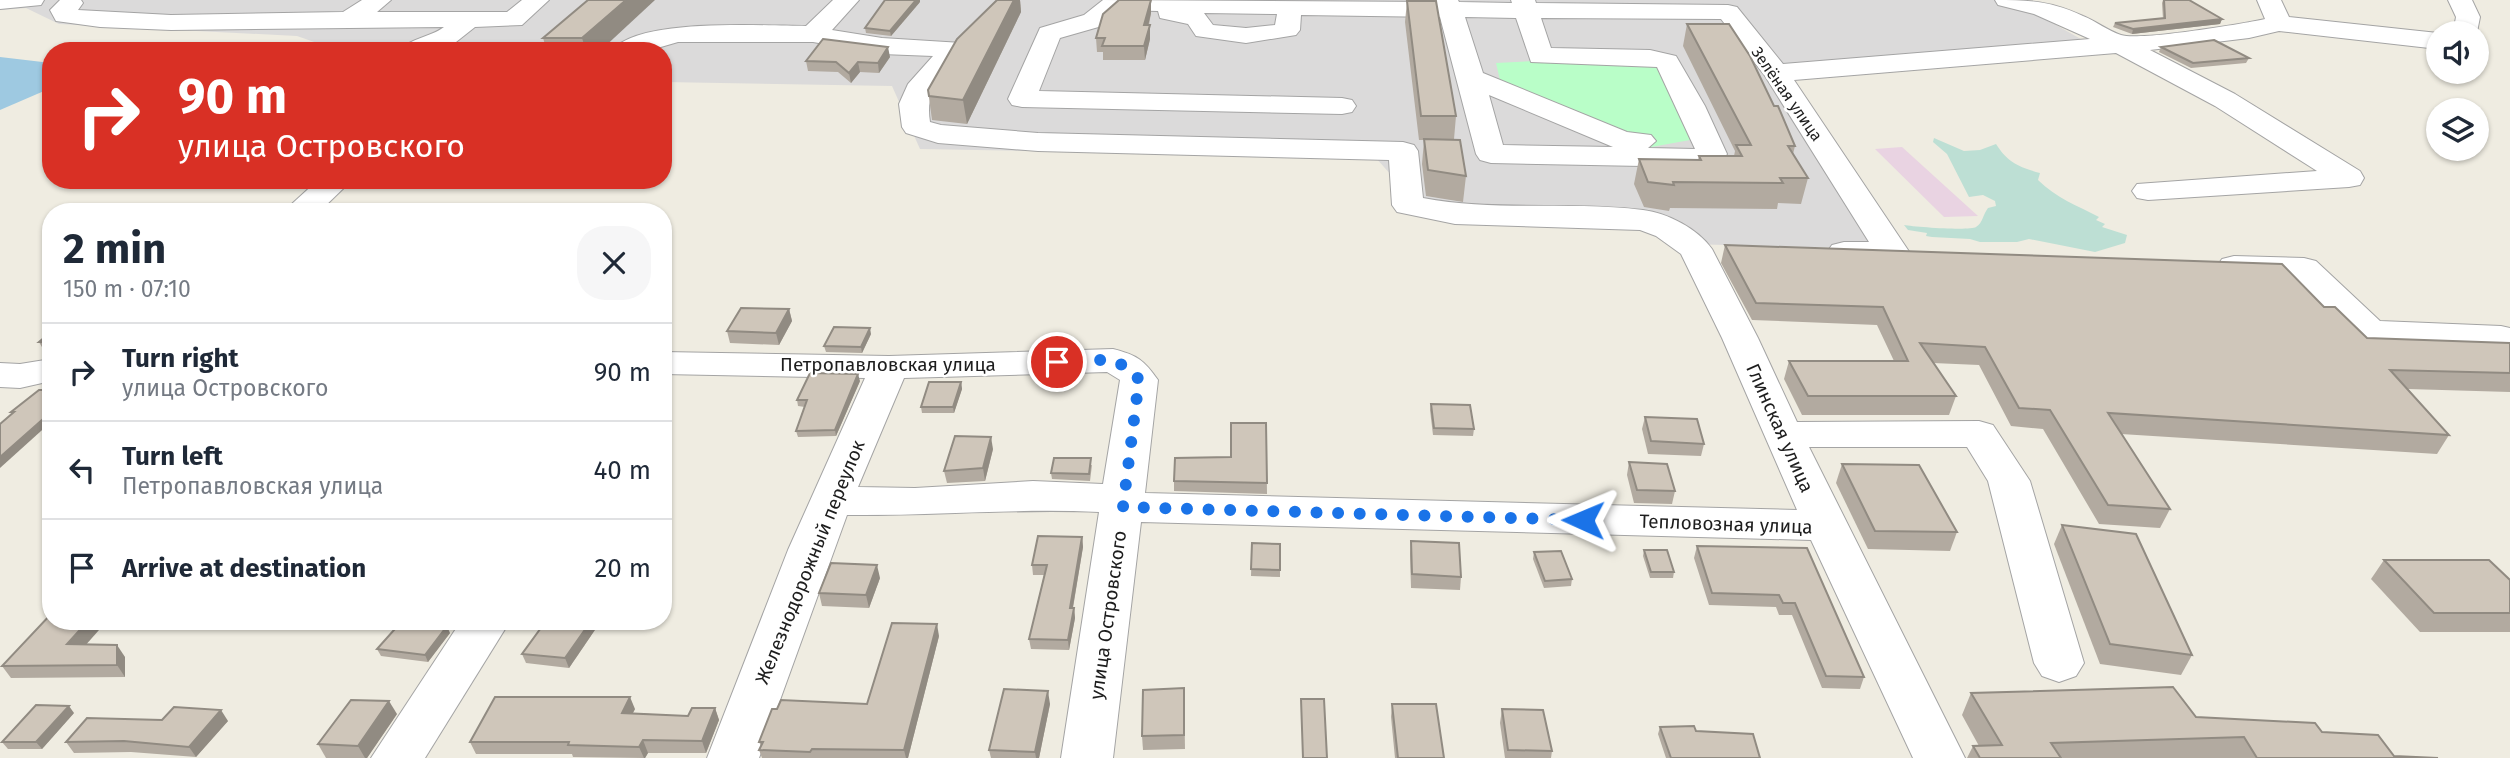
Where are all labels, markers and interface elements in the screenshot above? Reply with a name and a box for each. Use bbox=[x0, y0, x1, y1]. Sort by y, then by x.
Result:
map controls bbox=[2426, 21, 2489, 161]
button: sound bbox=[2426, 21, 2489, 84]
street label: Зелёная улица bbox=[1747, 43, 1827, 145]
text: 90 m bbox=[178, 67, 287, 126]
icon: right bbox=[63, 70, 154, 161]
button: layers bbox=[2426, 98, 2489, 161]
text: улица Островского bbox=[178, 127, 465, 165]
text: 2 min bbox=[63, 224, 166, 274]
button: close bbox=[577, 226, 651, 300]
text: 150 m · 07:10 bbox=[63, 275, 191, 303]
pin bbox=[1027, 332, 1087, 392]
text: Turn right bbox=[122, 343, 239, 374]
icon: arrive bbox=[1038, 343, 1076, 381]
icon: right bbox=[63, 353, 101, 391]
street label: Петропавловская улица bbox=[780, 353, 996, 376]
text: 90 m bbox=[594, 357, 651, 388]
street label: Глинская улица bbox=[1741, 360, 1819, 496]
text: улица Островского bbox=[122, 374, 328, 402]
street label: Железнодорожный переулок bbox=[750, 436, 870, 687]
text: Turn left bbox=[122, 441, 223, 472]
icon: left bbox=[63, 451, 101, 489]
text: 40 m bbox=[593, 455, 651, 486]
text: Петропавловская улица bbox=[122, 472, 383, 500]
position arrow bbox=[1546, 483, 1620, 557]
street label: Тепловозная улица bbox=[1639, 509, 1813, 539]
street label: улица Островского bbox=[1085, 529, 1131, 701]
icon: arrive bbox=[63, 549, 101, 587]
text: Arrive at destination bbox=[122, 553, 366, 584]
text: 20 m bbox=[594, 553, 651, 584]

